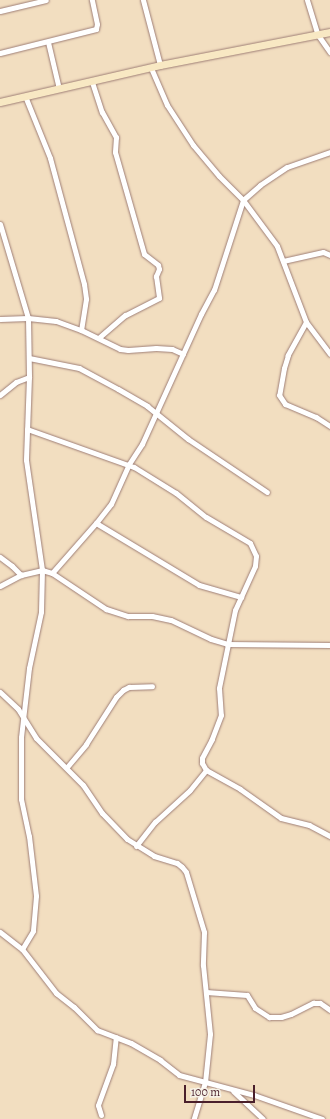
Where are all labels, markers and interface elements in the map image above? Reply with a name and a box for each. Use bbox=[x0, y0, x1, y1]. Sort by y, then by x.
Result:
scale bar bbox=[186, 1077, 257, 1103]
text: 100 m bbox=[191, 1084, 220, 1100]

